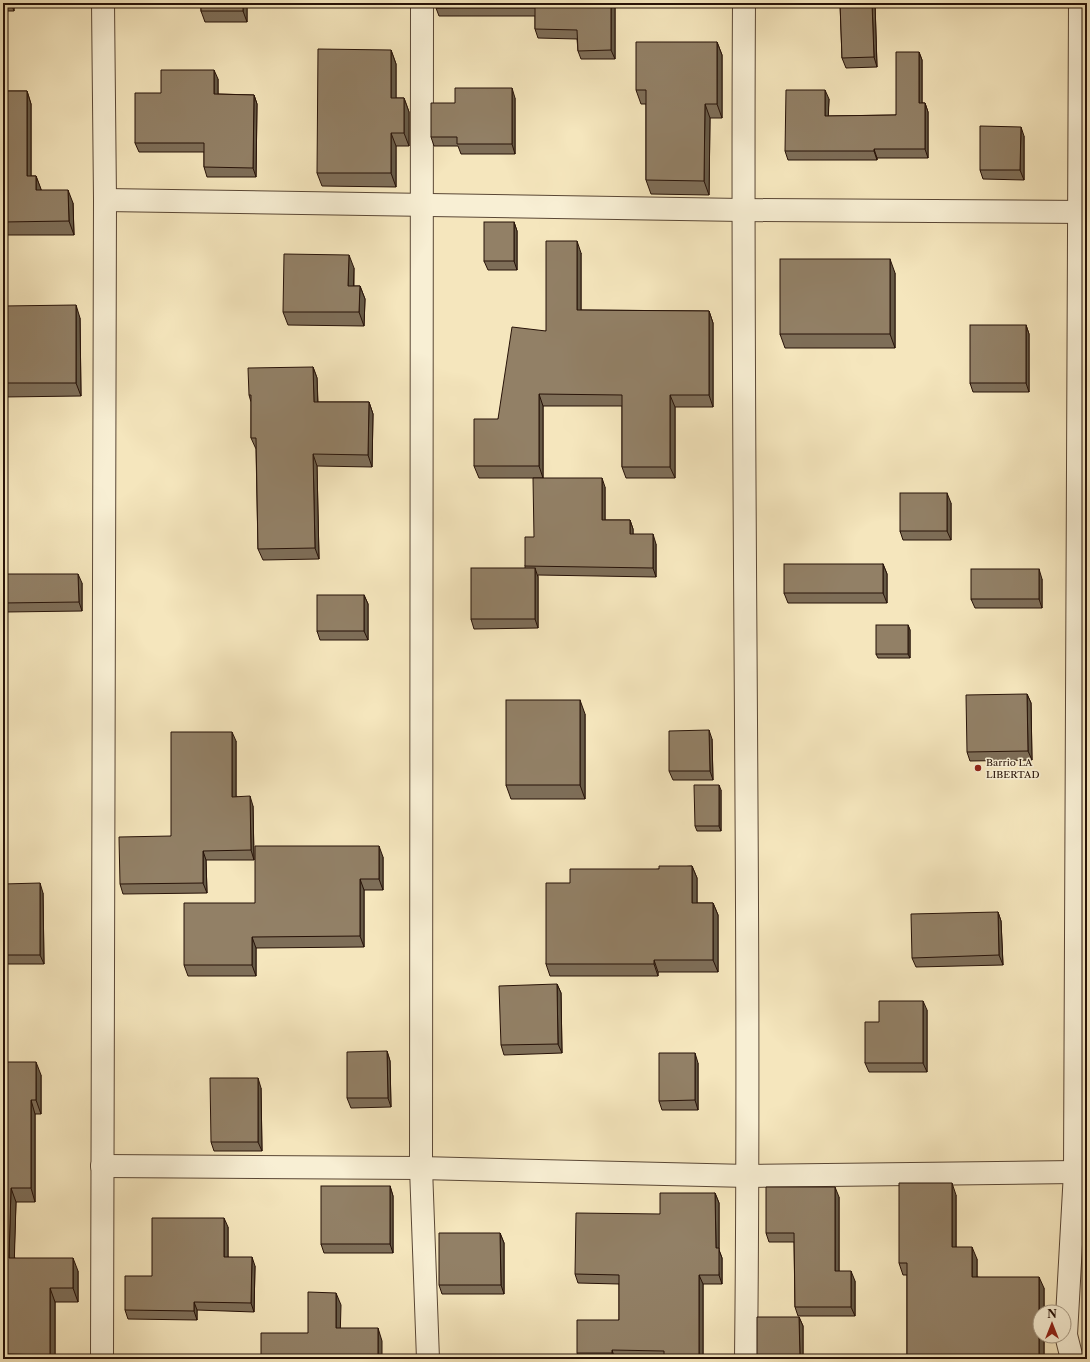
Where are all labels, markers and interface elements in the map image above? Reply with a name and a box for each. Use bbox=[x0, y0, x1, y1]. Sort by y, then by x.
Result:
place label: Barrio LA LIBERTAD bbox=[986, 756, 1040, 781]
marker: Barrio LA LIBERTAD bbox=[973, 763, 983, 773]
north arrow bbox=[1032, 1304, 1072, 1344]
text: N bbox=[1047, 1307, 1057, 1321]

